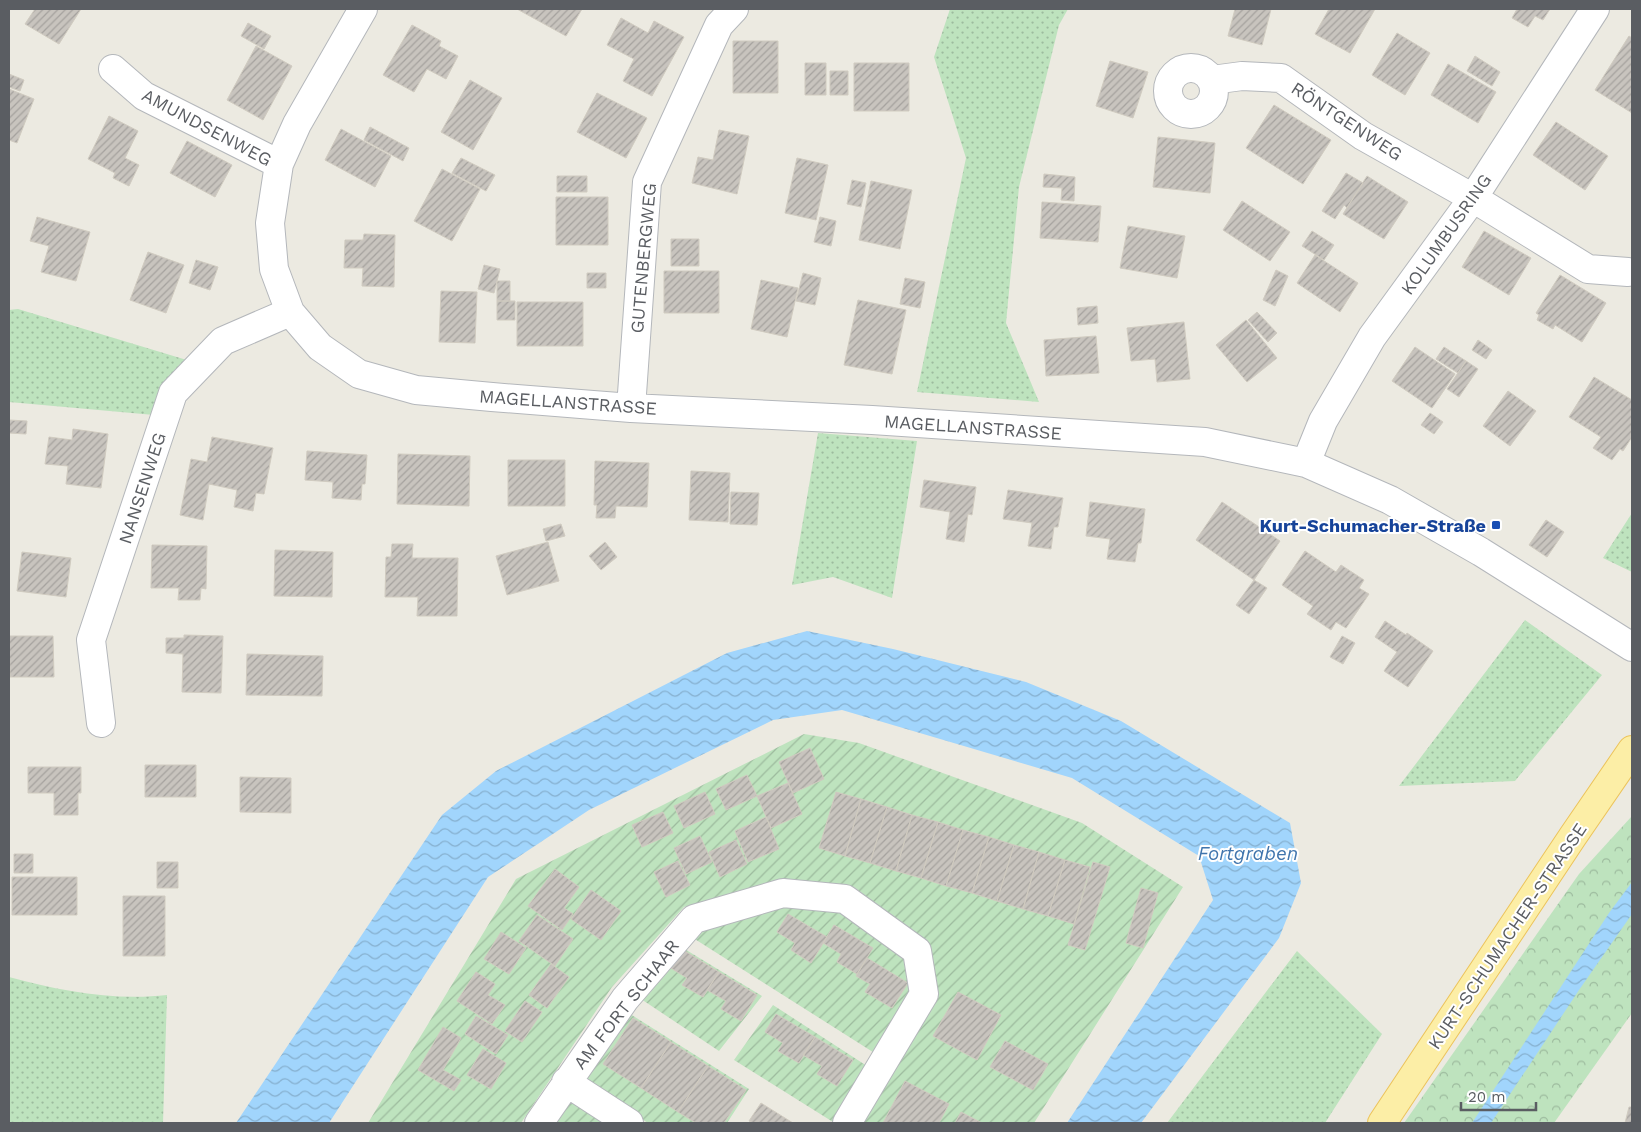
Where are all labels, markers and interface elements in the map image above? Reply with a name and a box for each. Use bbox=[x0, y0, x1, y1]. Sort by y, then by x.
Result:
street label: RÖNTGENWEG bbox=[1287, 77, 1407, 165]
street label: AMUNDSENWEG bbox=[139, 84, 275, 170]
street label: KOLUMBUSRING bbox=[1396, 169, 1496, 299]
street label: GUTENBERGWEG bbox=[626, 182, 660, 334]
street label: MAGELLANSTRASSE bbox=[478, 385, 658, 419]
street label: MAGELLANSTRASSE bbox=[883, 410, 1063, 444]
street label: NANSENWEG bbox=[114, 430, 170, 546]
place label: Kurt-Schumacher-Straße bbox=[1260, 515, 1486, 536]
marker: Kurt-Schumacher-Straße bbox=[1490, 519, 1502, 531]
street label: KURT-SCHUMACHER-STRASSE bbox=[1423, 819, 1591, 1053]
water label: Fortgraben bbox=[1198, 842, 1298, 865]
street label: AM FORT SCHAAR bbox=[569, 935, 683, 1073]
scale bar bbox=[1461, 1080, 1536, 1112]
text: 20 m bbox=[1468, 1088, 1506, 1106]

